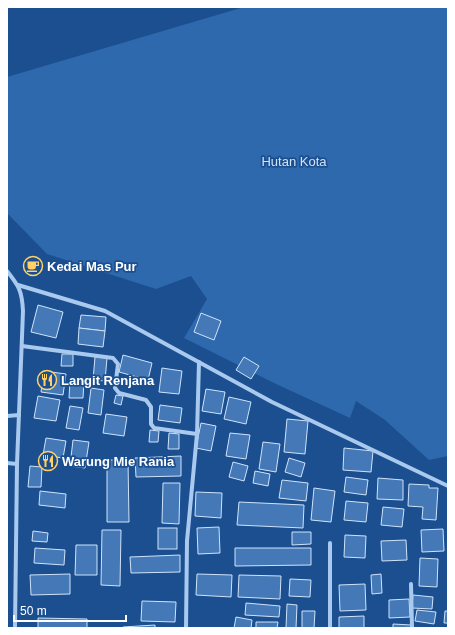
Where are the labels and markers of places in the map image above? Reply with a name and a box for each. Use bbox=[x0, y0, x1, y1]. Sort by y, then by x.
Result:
cafe icon: Kedai Mas Pur bbox=[22, 255, 44, 277]
place label: Kedai Mas Pur bbox=[47, 259, 137, 274]
restaurant icon: Langit Renjana bbox=[36, 369, 58, 391]
place label: Langit Renjana bbox=[61, 373, 155, 388]
restaurant icon: Warung Mie Rania bbox=[37, 450, 59, 472]
place label: Warung Mie Rania bbox=[62, 454, 175, 469]

